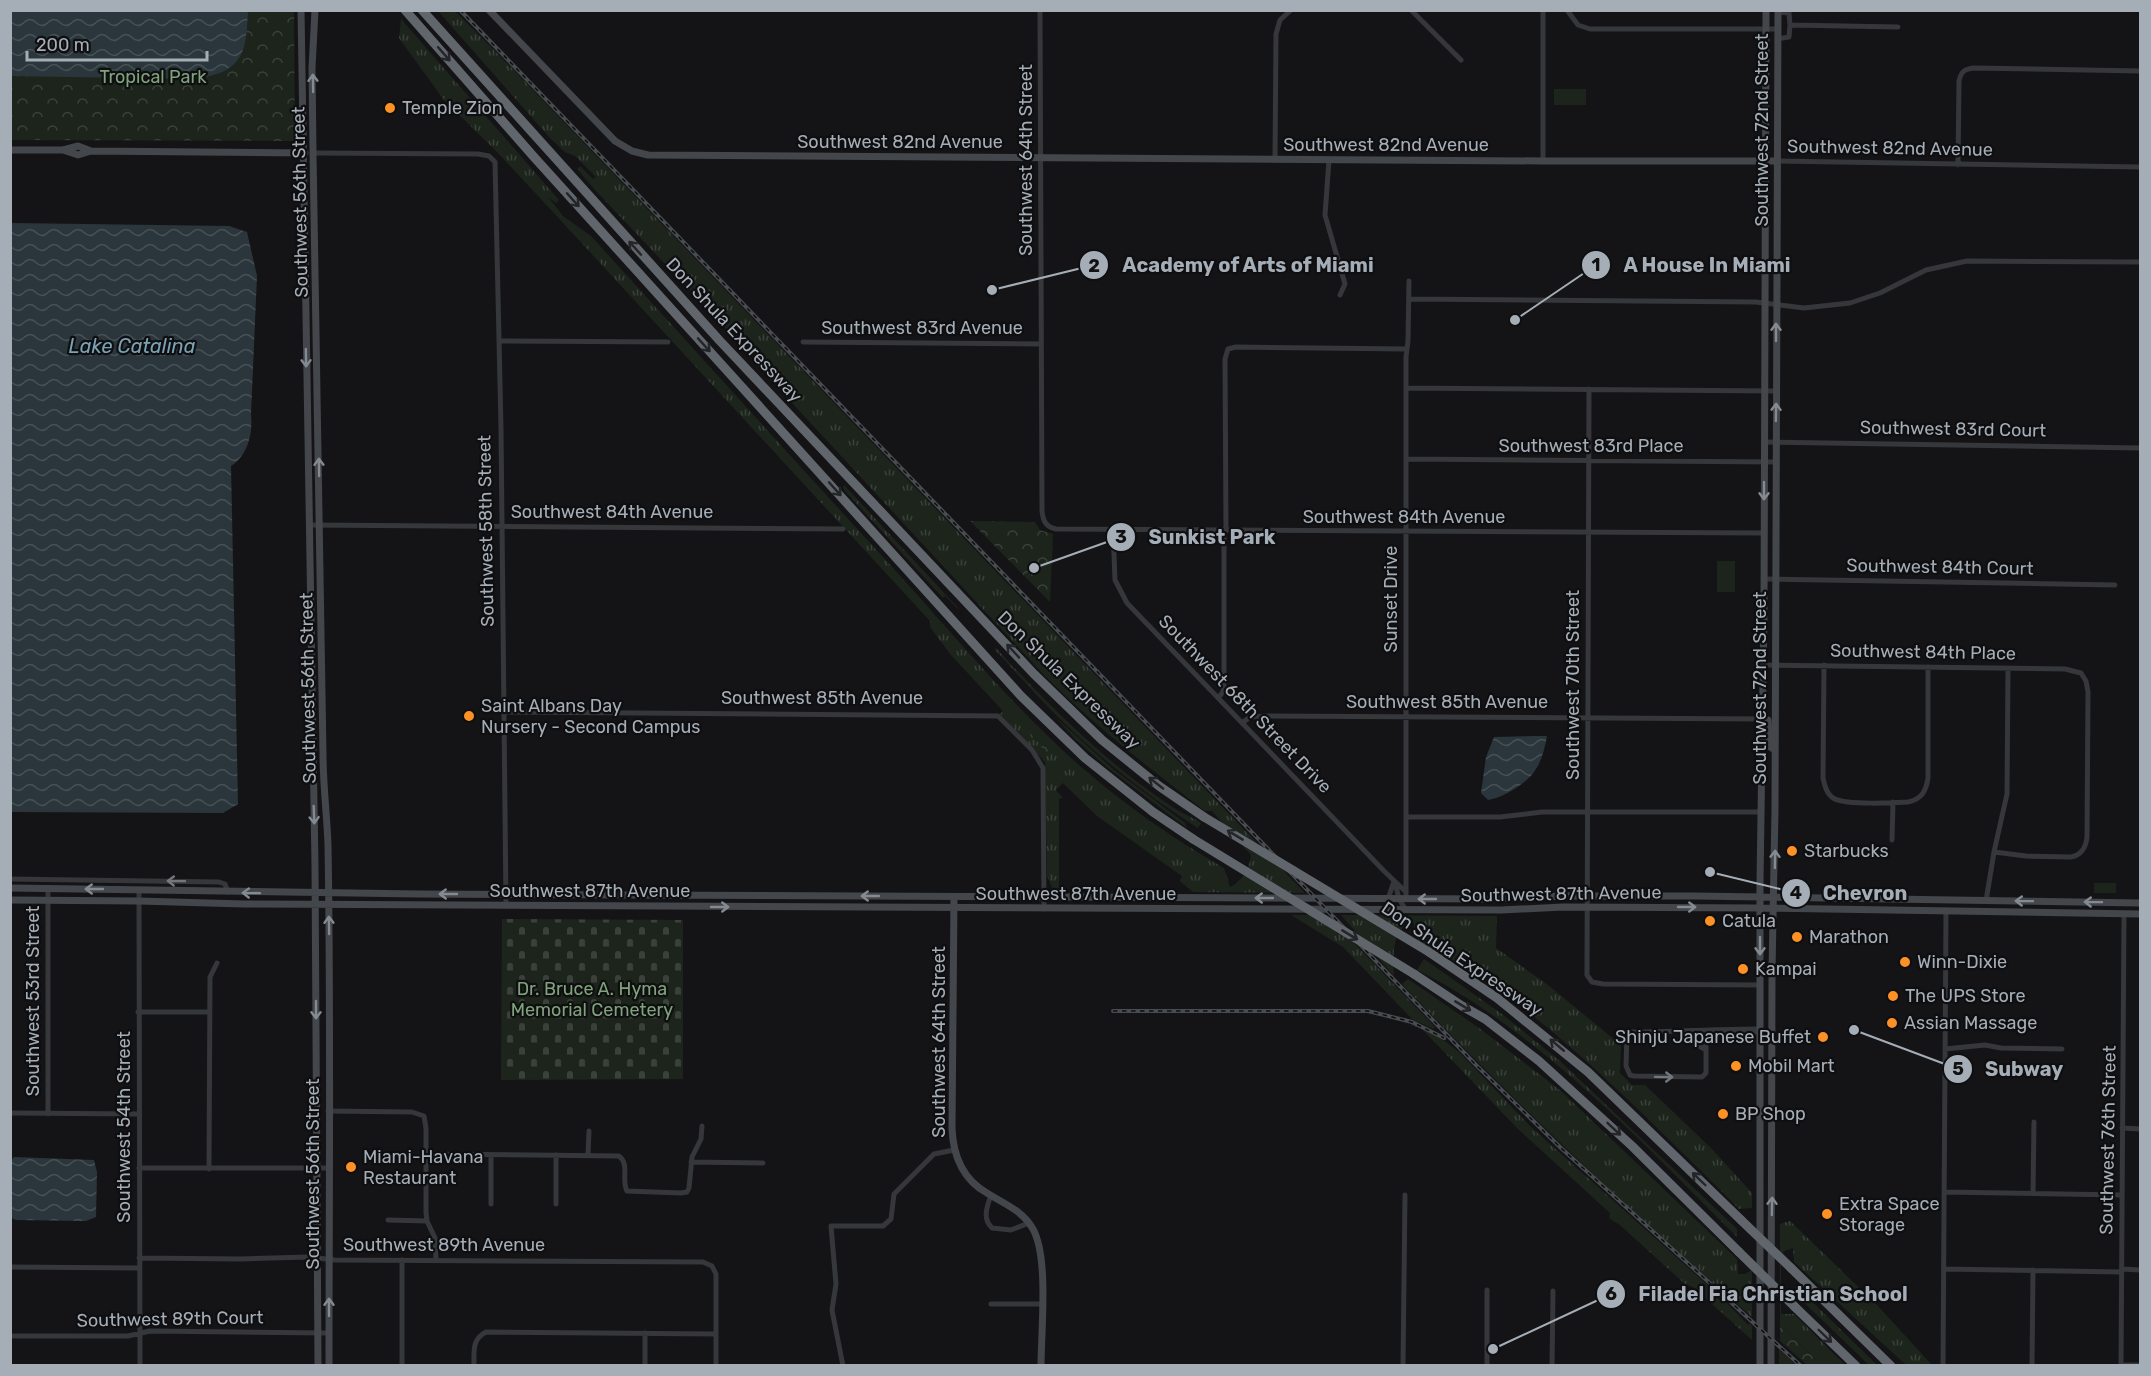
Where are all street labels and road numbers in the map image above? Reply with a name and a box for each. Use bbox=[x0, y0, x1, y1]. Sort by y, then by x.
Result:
street label: Southwest 72nd Street bbox=[1751, 34, 1773, 227]
street label: Southwest 64th Street bbox=[1015, 64, 1037, 256]
street label: Southwest 56th Street bbox=[287, 106, 313, 298]
street label: Southwest 82nd Avenue bbox=[797, 131, 1003, 153]
street label: Southwest 82nd Avenue bbox=[1283, 134, 1489, 156]
street label: Southwest 82nd Avenue bbox=[1787, 135, 1993, 161]
street label: Don Shula Expressway bbox=[661, 253, 807, 407]
street label: Southwest 83rd Avenue bbox=[821, 317, 1023, 339]
street label: Southwest 83rd Court bbox=[1860, 416, 2046, 442]
street label: Southwest 58th Street bbox=[473, 435, 499, 627]
street label: Southwest 83rd Place bbox=[1498, 435, 1684, 457]
street label: Southwest 84th Avenue bbox=[511, 501, 713, 523]
street label: Southwest 84th Avenue bbox=[1303, 506, 1505, 528]
street label: Sunset Drive bbox=[1380, 546, 1402, 652]
street label: Southwest 84th Court bbox=[1846, 554, 2034, 580]
street label: Southwest 70th Street bbox=[1562, 590, 1584, 780]
street label: Southwest 56th Street bbox=[295, 592, 321, 784]
street label: Southwest 72nd Street bbox=[1749, 592, 1771, 785]
street label: Don Shula Expressway bbox=[993, 606, 1145, 754]
street label: Southwest 68th Street Drive bbox=[1154, 610, 1336, 798]
street label: Southwest 84th Place bbox=[1830, 639, 2016, 665]
street label: Southwest 85th Avenue bbox=[721, 687, 923, 709]
street label: Southwest 85th Avenue bbox=[1346, 691, 1548, 713]
street label: Southwest 87th Avenue bbox=[490, 880, 690, 902]
street label: Southwest 87th Avenue bbox=[1460, 881, 1662, 907]
street label: Southwest 87th Avenue bbox=[976, 883, 1176, 905]
street label: Don Shula Expressway bbox=[1377, 897, 1547, 1021]
street label: Southwest 53rd Street bbox=[22, 906, 44, 1096]
street label: Southwest 64th Street bbox=[928, 946, 950, 1138]
street label: Southwest 54th Street bbox=[113, 1031, 135, 1223]
street label: Southwest 76th Street bbox=[2095, 1045, 2121, 1235]
street label: Southwest 56th Street bbox=[302, 1078, 324, 1270]
street label: Southwest 89th Avenue bbox=[343, 1234, 545, 1256]
street label: Southwest 89th Court bbox=[76, 1306, 264, 1332]

